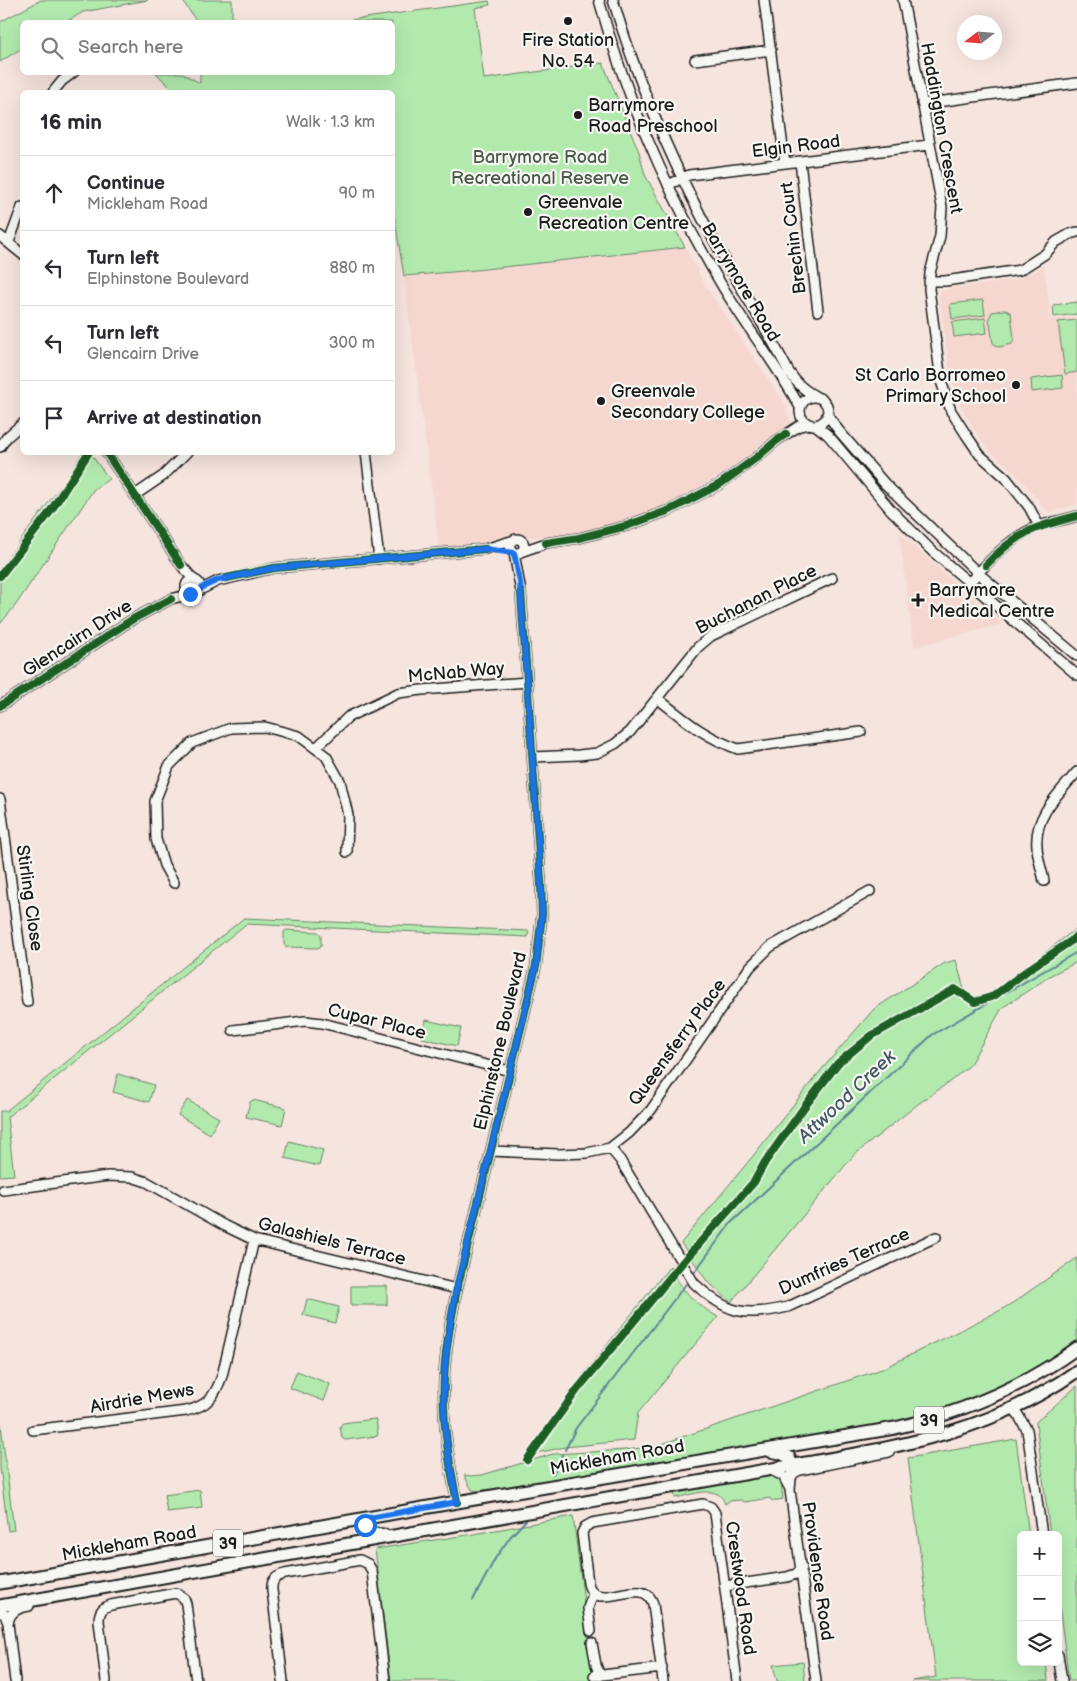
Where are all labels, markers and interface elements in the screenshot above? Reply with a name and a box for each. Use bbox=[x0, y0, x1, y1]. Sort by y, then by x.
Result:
marker: Fire Station No. 54 bbox=[562, 15, 574, 27]
north arrow bbox=[957, 15, 1002, 60]
search box bbox=[20, 20, 395, 75]
place label: Fire Station No. 54 bbox=[522, 30, 614, 72]
icon: search bbox=[38, 34, 66, 62]
text: Search here bbox=[78, 36, 183, 59]
street label: Haddington Crescent bbox=[916, 41, 967, 216]
place label: Barrymore Road Preschool bbox=[588, 95, 717, 137]
marker: Barrymore Road Preschool bbox=[572, 109, 584, 121]
text: 16 min bbox=[40, 110, 102, 135]
text: Walk · 1.3 km bbox=[286, 113, 375, 132]
street label: Elgin Road bbox=[751, 131, 841, 162]
park label: Barrymore Road Recreational Reserve bbox=[451, 147, 629, 189]
text: Continue bbox=[87, 172, 165, 195]
icon: ahead bbox=[40, 179, 68, 207]
street label: Brechin Court bbox=[776, 180, 811, 295]
text: 90 m bbox=[339, 184, 375, 203]
place label: Greenvale Recreation Centre bbox=[538, 192, 689, 234]
text: Mickleham Road bbox=[87, 195, 208, 214]
marker: Greenvale Recreation Centre bbox=[522, 206, 534, 218]
street label: Barrymore Road bbox=[697, 219, 784, 345]
text: Turn left bbox=[87, 247, 159, 270]
icon: left bbox=[40, 254, 68, 282]
text: 880 m bbox=[329, 259, 375, 278]
text: Elphinstone Boulevard bbox=[87, 270, 249, 289]
text: Turn left bbox=[87, 322, 159, 345]
icon: left bbox=[40, 329, 68, 357]
text: 300 m bbox=[329, 334, 375, 353]
text: Glencairn Drive bbox=[87, 345, 199, 364]
place label: St Carlo Borromeo Primary School bbox=[855, 365, 1006, 407]
marker: St Carlo Borromeo Primary School bbox=[1010, 379, 1022, 391]
place label: Greenvale Secondary College bbox=[611, 381, 765, 423]
marker: Greenvale Secondary College bbox=[595, 395, 607, 407]
icon: arrive bbox=[40, 404, 68, 432]
text: Arrive at destination bbox=[87, 407, 262, 430]
street label: Buchanan Place bbox=[692, 560, 821, 639]
place label: Barrymore Medical Centre bbox=[929, 580, 1055, 622]
route end bbox=[179, 583, 202, 606]
marker: Barrymore Medical Centre bbox=[911, 593, 925, 607]
street label: Glencairn Drive bbox=[19, 595, 136, 682]
street label: McNab Way bbox=[407, 658, 506, 687]
street label: Stirling Close bbox=[12, 844, 47, 953]
street label: Elphinstone Boulevard bbox=[470, 950, 531, 1132]
street label: Queensferry Place bbox=[624, 975, 731, 1110]
street label: Cupar Place bbox=[326, 999, 428, 1044]
water label: Attwood Creek bbox=[792, 1045, 901, 1149]
street label: Galashiels Terrace bbox=[256, 1213, 408, 1270]
street label: Dumfries Terrace bbox=[775, 1223, 913, 1300]
street label: Airdrie Mews bbox=[89, 1379, 196, 1418]
road number: 39 bbox=[914, 1406, 944, 1434]
street label: Mickleham Road bbox=[548, 1435, 686, 1480]
street label: Providence Road bbox=[797, 1500, 838, 1642]
route start bbox=[354, 1514, 377, 1537]
street label: Crestwood Road bbox=[721, 1520, 760, 1656]
street label: Mickleham Road bbox=[60, 1521, 198, 1566]
road number: 39 bbox=[213, 1530, 243, 1556]
map controls bbox=[1017, 1531, 1062, 1666]
button: + bbox=[1017, 1531, 1062, 1576]
button: − bbox=[1017, 1576, 1062, 1621]
button: layers bbox=[1017, 1621, 1062, 1666]

